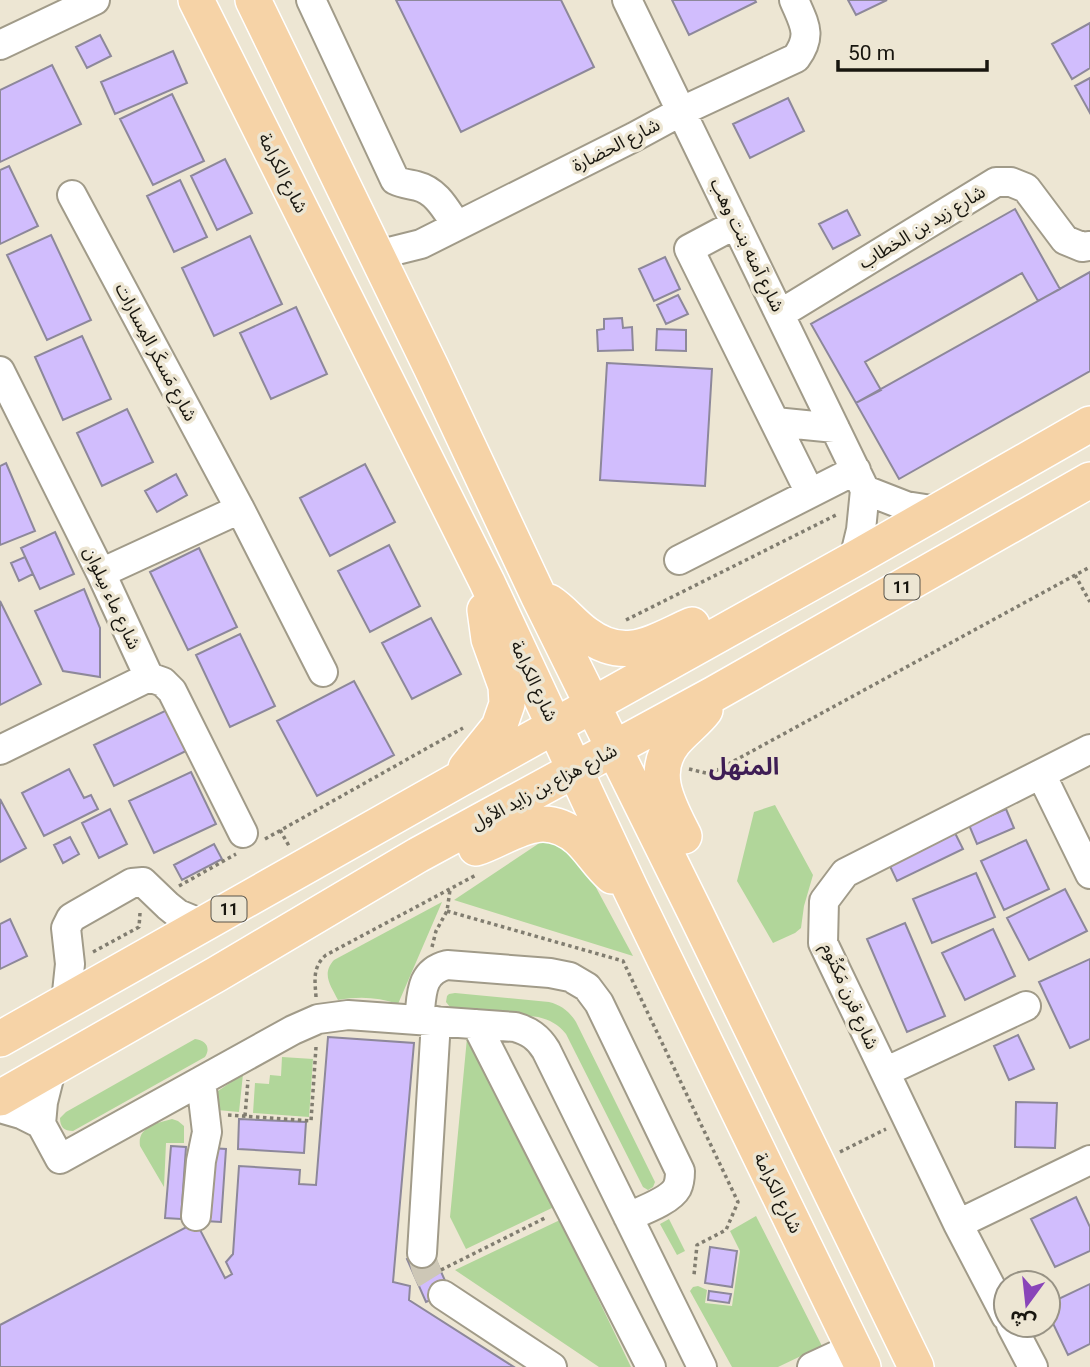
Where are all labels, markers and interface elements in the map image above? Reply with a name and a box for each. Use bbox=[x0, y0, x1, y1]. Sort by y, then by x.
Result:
scale bar bbox=[838, 28, 987, 72]
text: 50 m bbox=[848, 41, 895, 65]
street label: شارع الحضارة bbox=[568, 114, 665, 179]
street label: شارع الكرامة bbox=[251, 129, 313, 218]
street label: شارع آمنه بنت وهب bbox=[702, 175, 789, 317]
street label: شارع زيد بن الخطاب bbox=[855, 181, 991, 276]
street label: شارع مَسكَر المِسارات bbox=[108, 279, 202, 426]
street label: شارع ماء سِلوان bbox=[76, 543, 145, 654]
road number: 11 bbox=[884, 574, 920, 600]
street label: شارع الكرامة bbox=[503, 637, 562, 726]
street label: شارع هزاع بن زايد الأول bbox=[467, 739, 622, 837]
district label: المنهل bbox=[709, 753, 779, 781]
road number: 11 bbox=[212, 897, 246, 922]
street label: شارع قرن مَكتُوم bbox=[814, 939, 883, 1054]
street label: شارع الكرامة bbox=[746, 1149, 807, 1238]
north arrow bbox=[992, 1269, 1062, 1339]
text: ش bbox=[1007, 1305, 1038, 1334]

